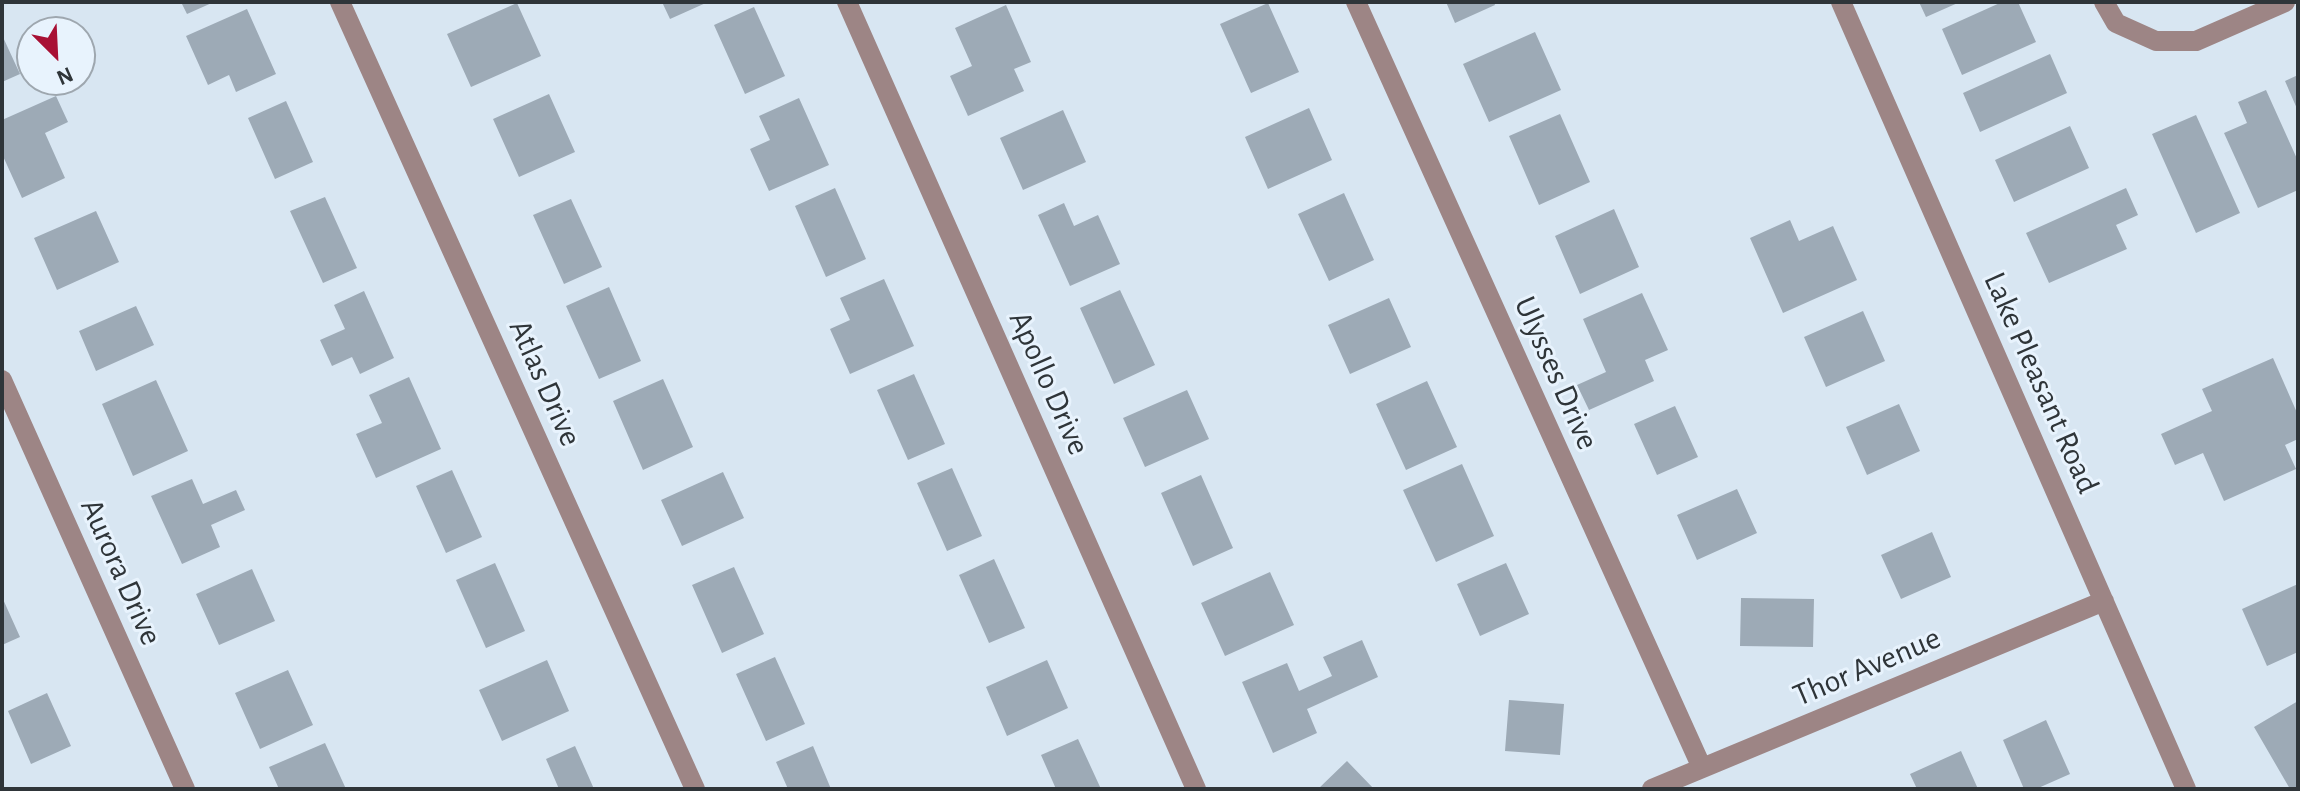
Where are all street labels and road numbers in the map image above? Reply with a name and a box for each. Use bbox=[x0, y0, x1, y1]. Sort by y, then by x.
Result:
street label: Lake Pleasant Road bbox=[1975, 266, 2107, 500]
street label: Ulysses Drive bbox=[1505, 290, 1607, 456]
street label: Apollo Drive bbox=[1000, 305, 1098, 461]
street label: Atlas Drive bbox=[500, 314, 590, 452]
street label: Aurora Drive bbox=[72, 493, 170, 651]
street label: Thor Avenue bbox=[1788, 619, 1946, 715]

